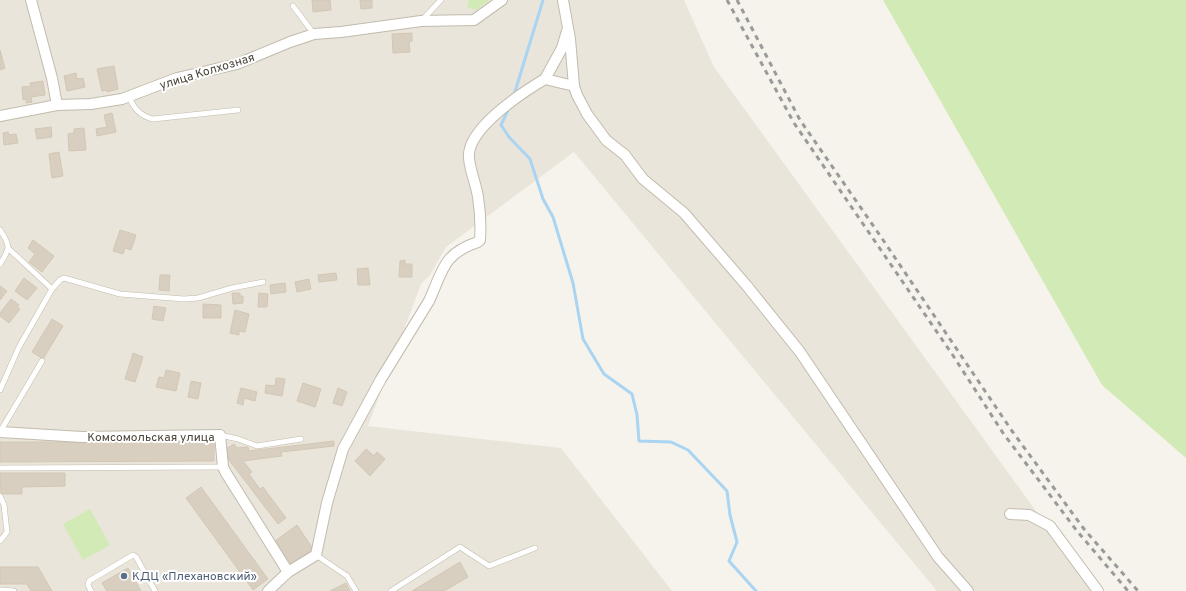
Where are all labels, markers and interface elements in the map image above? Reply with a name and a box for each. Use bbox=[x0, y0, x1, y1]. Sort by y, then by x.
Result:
street label: улица Колхозная bbox=[158, 50, 257, 94]
street label: Комсомольская улица bbox=[87, 430, 215, 446]
place label: КДЦ «Плехановский» bbox=[132, 569, 257, 585]
marker: КДЦ «Плехановский» bbox=[119, 571, 129, 581]

